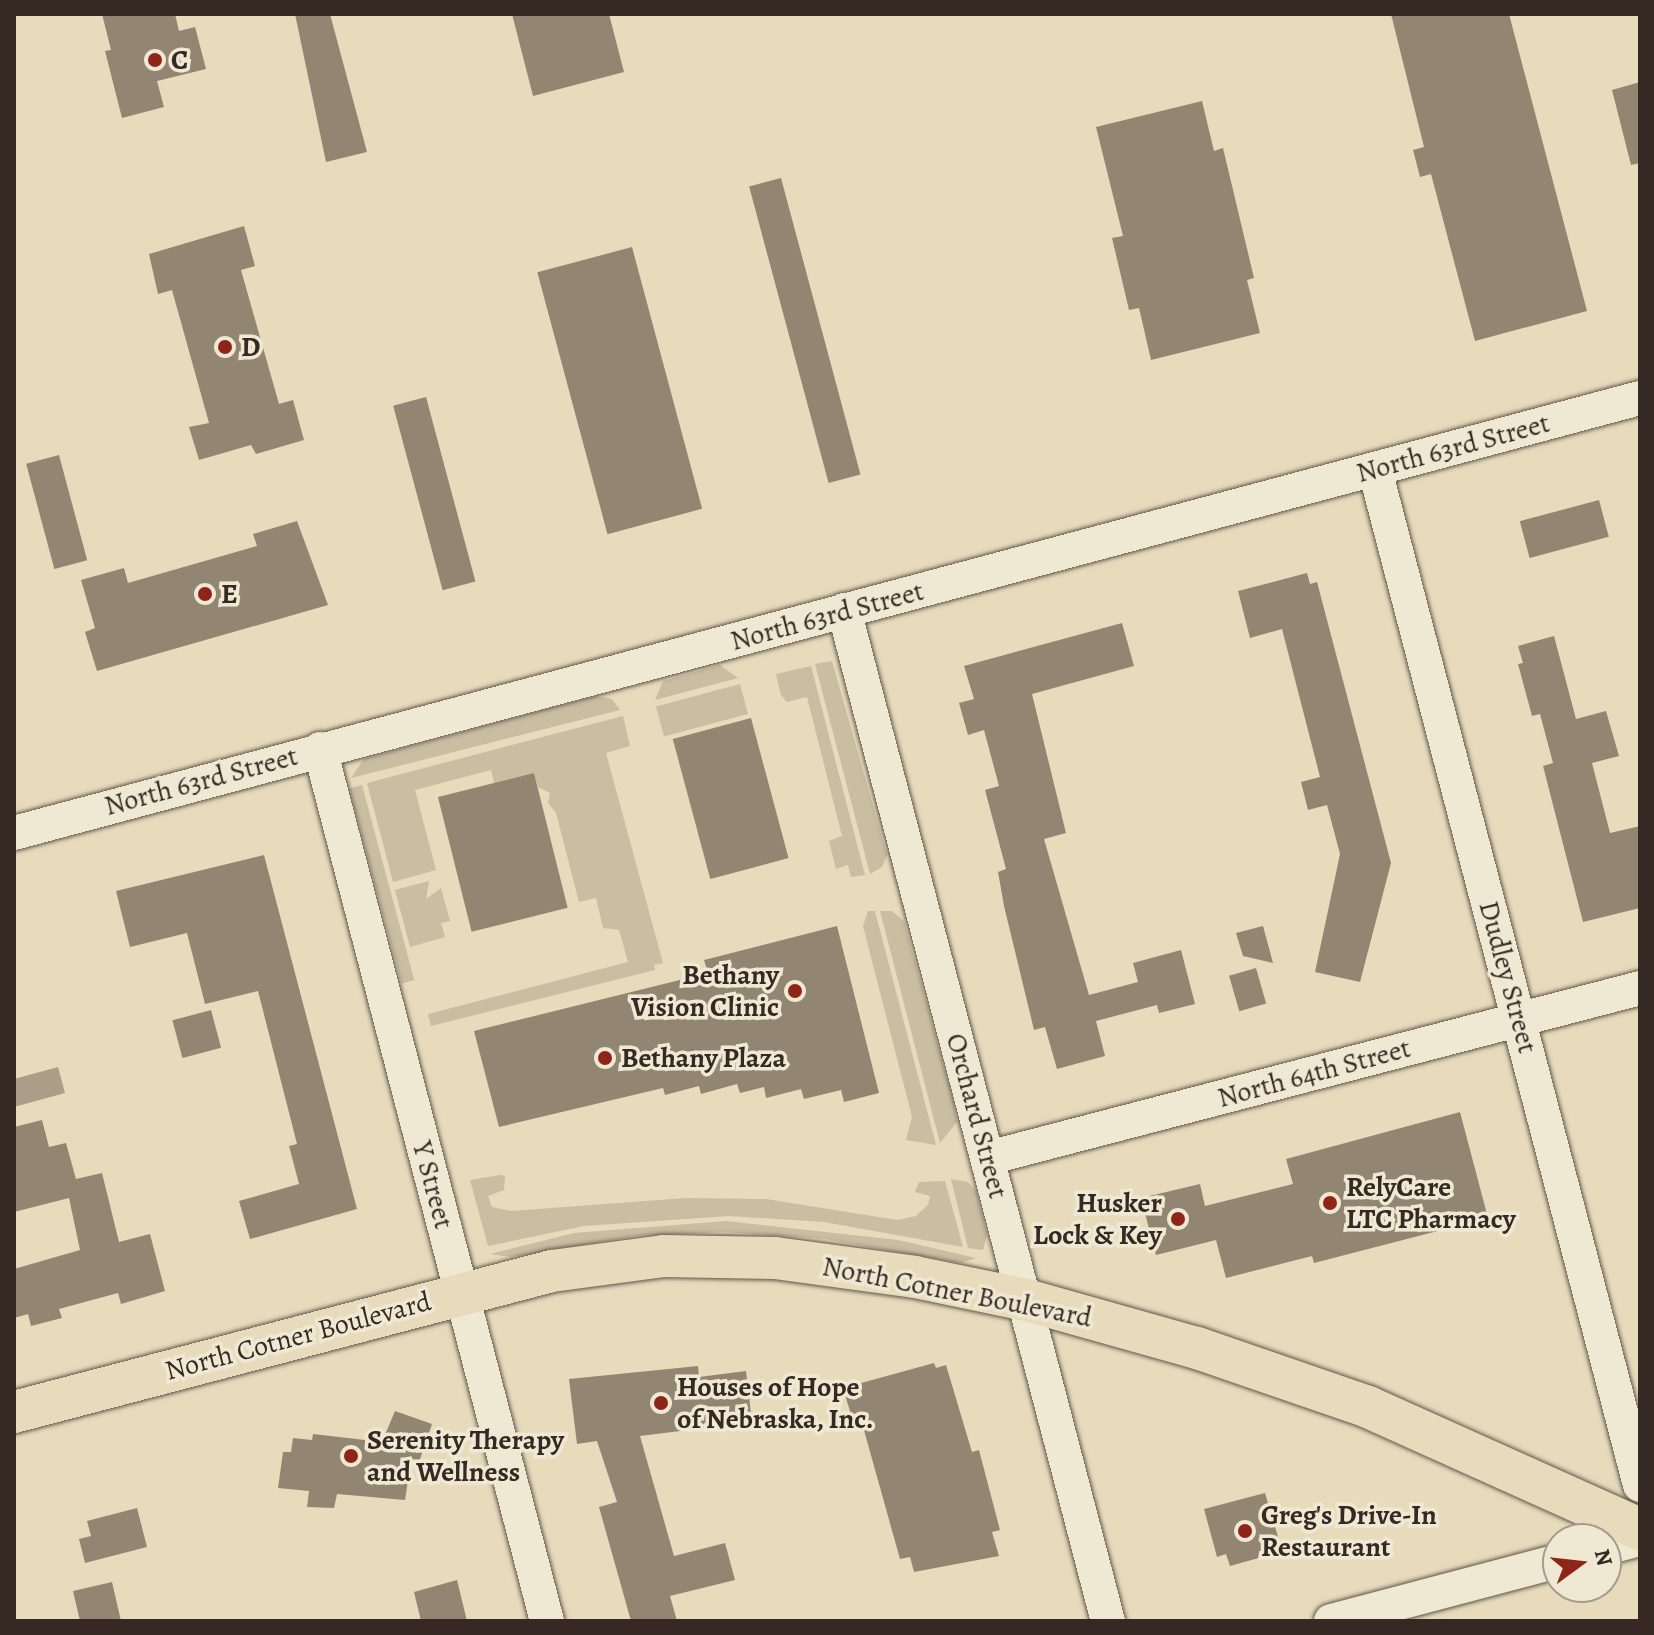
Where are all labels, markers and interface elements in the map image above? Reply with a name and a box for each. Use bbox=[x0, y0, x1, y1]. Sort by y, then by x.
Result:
place label: C bbox=[171, 43, 188, 77]
marker: C bbox=[146, 51, 164, 69]
place label: D bbox=[241, 330, 260, 364]
marker: D bbox=[216, 338, 234, 356]
street label: North 63rd Street bbox=[1353, 406, 1553, 490]
street label: North 63rd Street bbox=[727, 574, 927, 658]
place label: E bbox=[221, 577, 238, 611]
marker: E bbox=[196, 585, 214, 603]
street label: North 63rd Street bbox=[101, 739, 301, 823]
street label: Dudley Street bbox=[1472, 897, 1544, 1057]
place label: Bethany Vision Clinic bbox=[631, 958, 779, 1024]
marker: Bethany Vision Clinic bbox=[786, 982, 804, 1000]
street label: Orchard Street bbox=[939, 1030, 1015, 1202]
street label: North 64th Street bbox=[1214, 1031, 1414, 1115]
place label: Bethany Plaza bbox=[621, 1041, 786, 1075]
marker: Bethany Plaza bbox=[596, 1049, 614, 1067]
street label: Y Street bbox=[405, 1137, 461, 1233]
place label: RelyCare LTC Pharmacy bbox=[1346, 1170, 1516, 1236]
place label: Husker Lock & Key bbox=[1033, 1186, 1162, 1252]
marker: RelyCare LTC Pharmacy bbox=[1321, 1194, 1339, 1212]
marker: Husker Lock & Key bbox=[1169, 1210, 1187, 1228]
street label: North Cotner Boulevard bbox=[819, 1249, 1095, 1335]
street label: North Cotner Boulevard bbox=[161, 1284, 435, 1388]
place label: Houses of Hope of Nebraska, Inc. bbox=[677, 1370, 874, 1436]
marker: Houses of Hope of Nebraska, Inc. bbox=[652, 1394, 670, 1412]
place label: Serenity Therapy and Wellness bbox=[367, 1423, 564, 1489]
marker: Serenity Therapy and Wellness bbox=[342, 1447, 360, 1465]
place label: Greg's Drive-In Restaurant bbox=[1261, 1498, 1437, 1564]
marker: Greg's Drive-In Restaurant bbox=[1236, 1522, 1254, 1540]
north arrow bbox=[1542, 1523, 1622, 1603]
text: N bbox=[1587, 1546, 1620, 1569]

